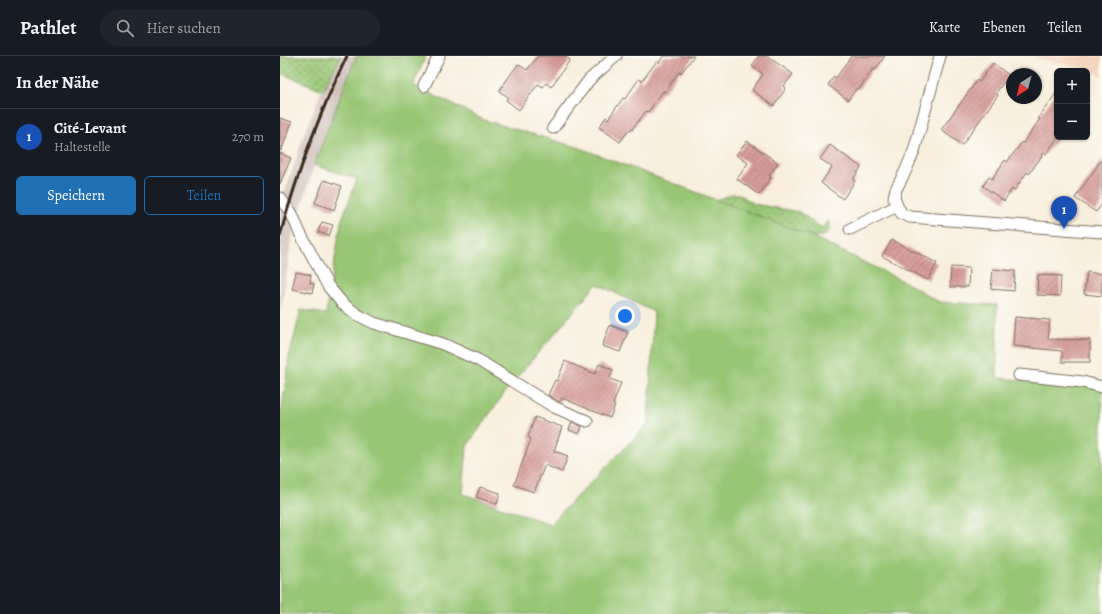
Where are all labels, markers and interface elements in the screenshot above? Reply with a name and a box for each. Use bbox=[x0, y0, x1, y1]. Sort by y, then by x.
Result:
search box bbox=[100, 10, 380, 46]
text: Pathlet bbox=[20, 15, 76, 41]
icon: search bbox=[114, 17, 136, 39]
text: Hier suchen bbox=[146, 18, 221, 38]
text: Karte bbox=[929, 18, 960, 37]
text: Ebenen bbox=[982, 18, 1026, 37]
text: Teilen bbox=[1048, 18, 1082, 37]
north arrow bbox=[1006, 68, 1042, 104]
map controls bbox=[1054, 68, 1090, 140]
button: + bbox=[1054, 68, 1090, 104]
text: In der Nähe bbox=[16, 71, 99, 94]
button: − bbox=[1054, 104, 1090, 140]
text: Cité-Levant bbox=[54, 118, 127, 138]
text: 1 bbox=[27, 128, 31, 145]
text: 270 m bbox=[232, 128, 264, 145]
text: Haltestelle bbox=[54, 138, 110, 155]
button: Speichern bbox=[16, 176, 136, 215]
button: Teilen bbox=[144, 176, 264, 215]
pin: 1 bbox=[1051, 196, 1077, 229]
your location bbox=[615, 306, 635, 326]

